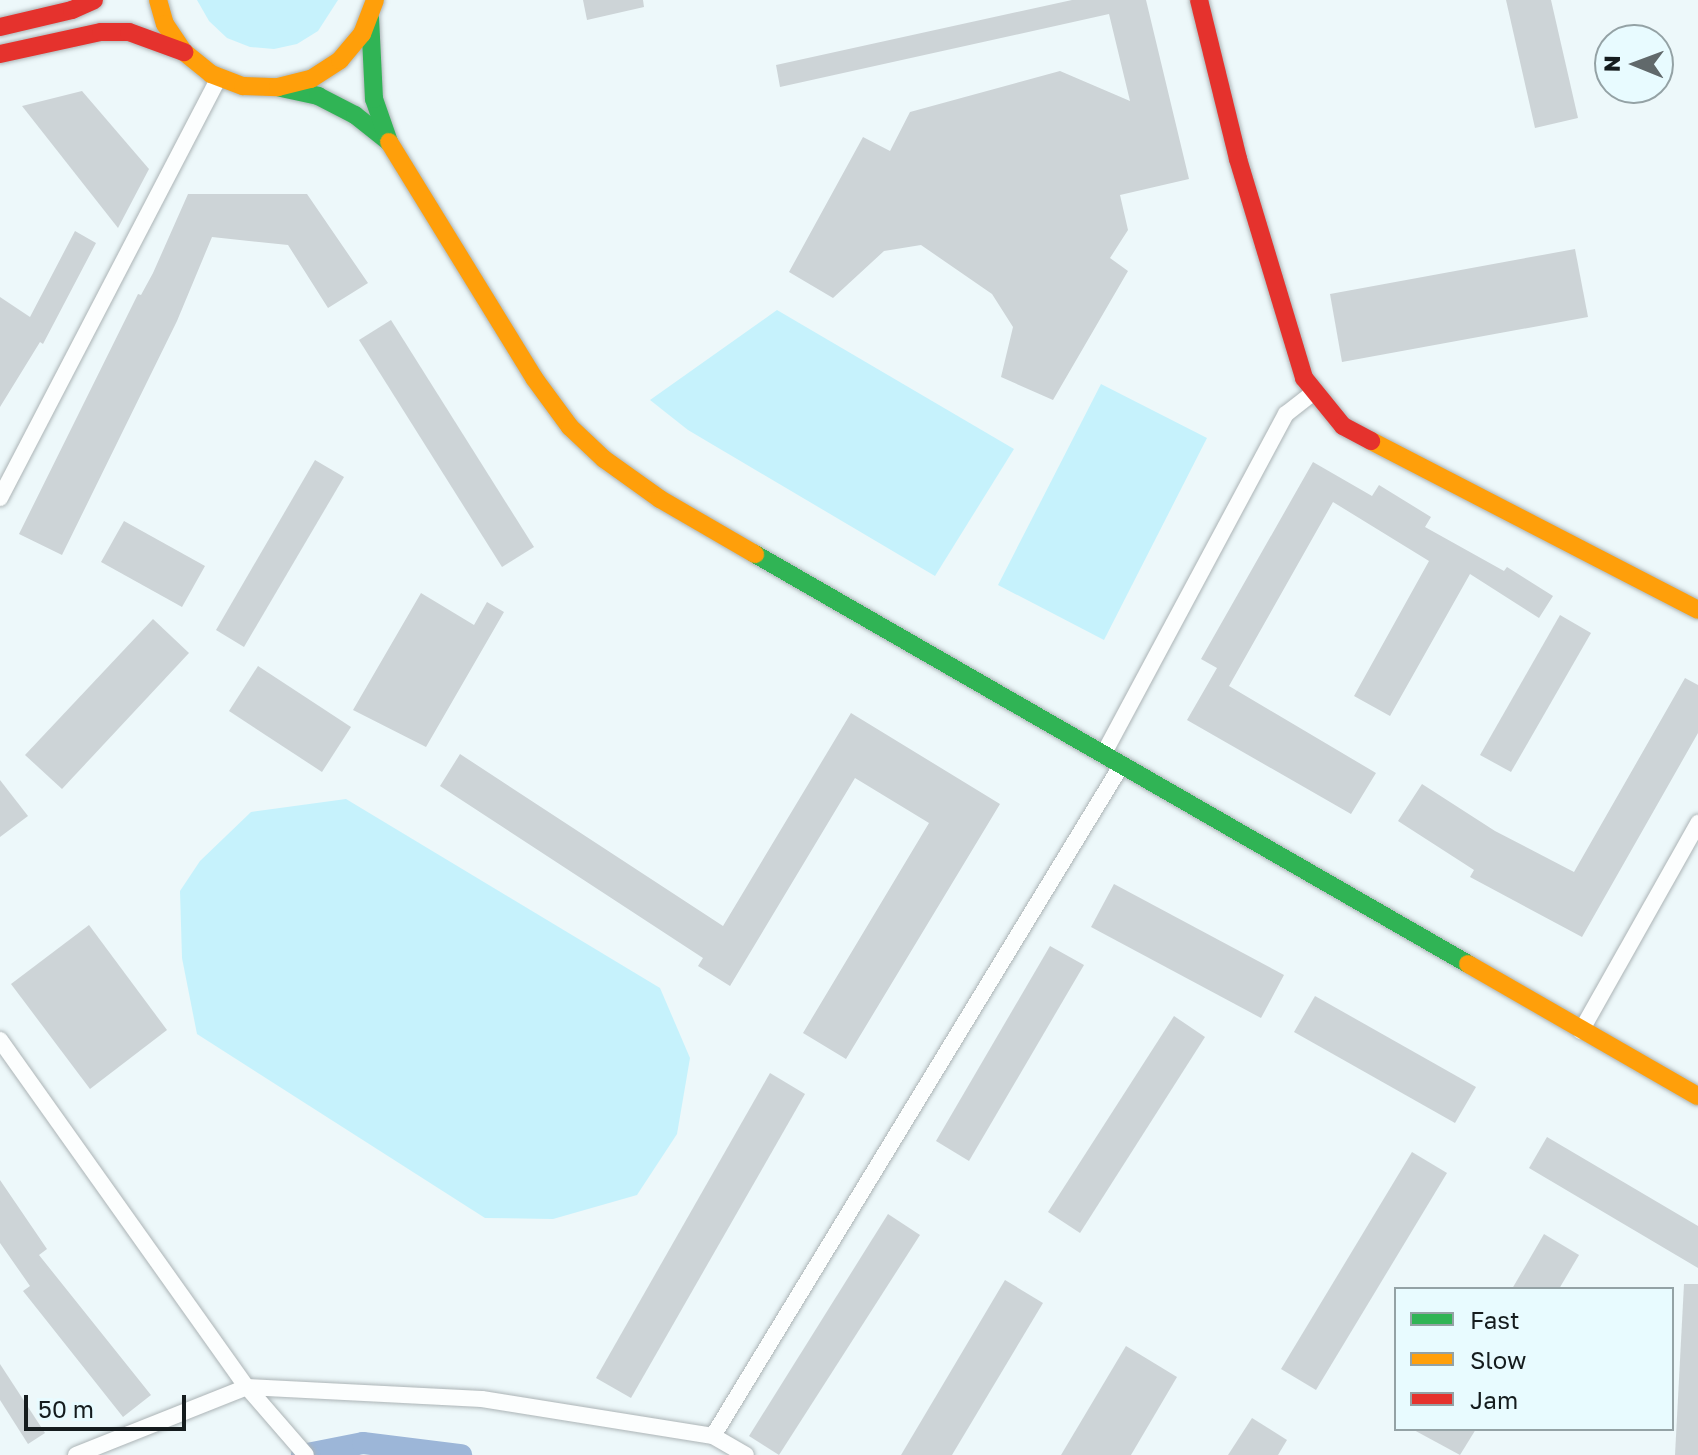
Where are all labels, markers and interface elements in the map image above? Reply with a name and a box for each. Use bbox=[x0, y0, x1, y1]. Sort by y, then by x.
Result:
north arrow bbox=[1594, 24, 1674, 104]
text: N bbox=[1598, 55, 1625, 72]
legend bbox=[1394, 1287, 1674, 1431]
text: Fast bbox=[1470, 1305, 1520, 1334]
text: Slow bbox=[1470, 1345, 1526, 1374]
scale bar bbox=[28, 1379, 190, 1429]
text: Jam bbox=[1470, 1385, 1518, 1414]
text: 50 m bbox=[38, 1394, 94, 1423]

